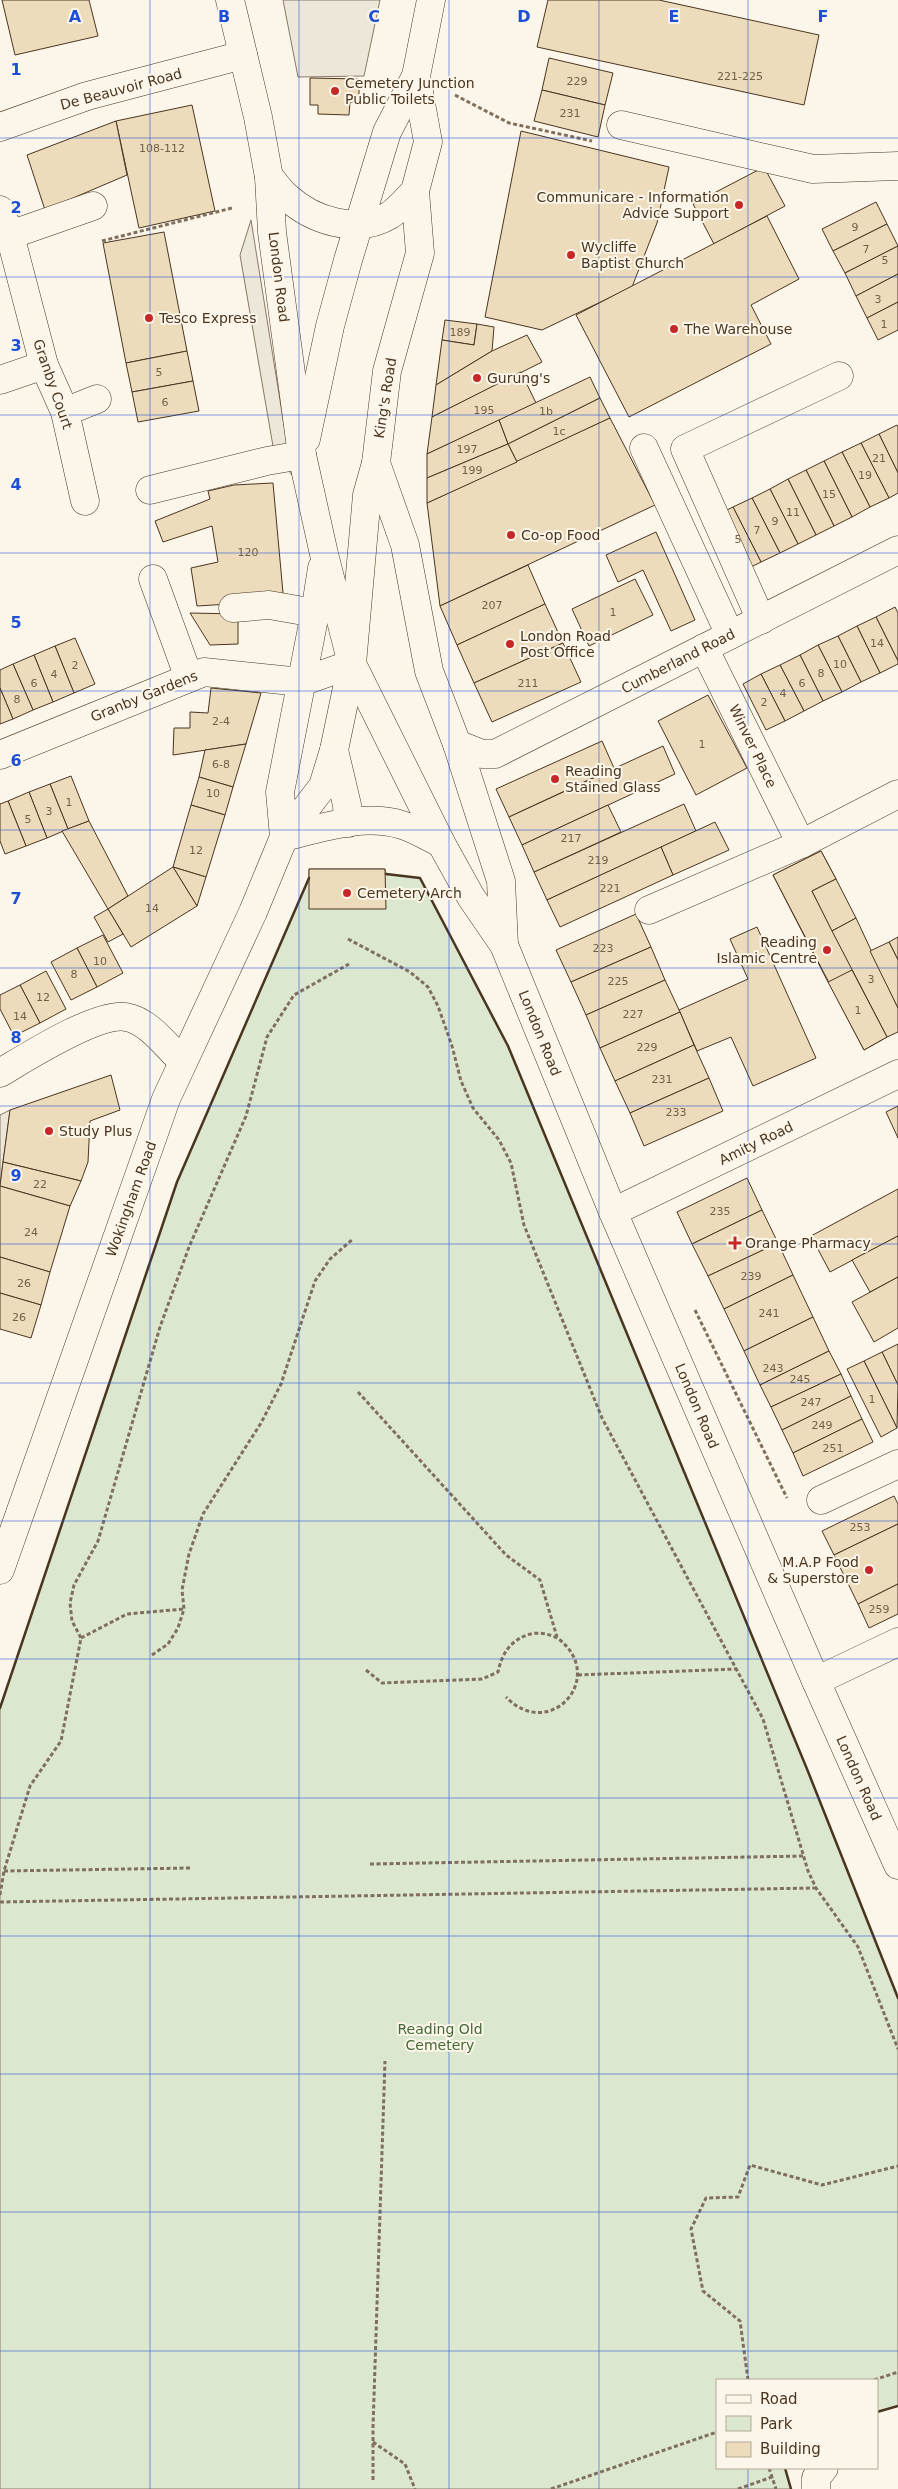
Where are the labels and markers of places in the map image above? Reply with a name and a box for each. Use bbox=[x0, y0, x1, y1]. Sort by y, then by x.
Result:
place label: Cemetery Junction Public Toilets bbox=[345, 75, 475, 107]
marker: Cemetery Junction Public Toilets bbox=[329, 85, 341, 97]
place label: Communicare - Information Advice Support bbox=[536, 189, 730, 221]
marker: Communicare - Information Advice Support bbox=[733, 199, 745, 211]
place label: Wycliffe Baptist Church bbox=[581, 239, 684, 271]
marker: Wycliffe Baptist Church bbox=[565, 249, 577, 261]
place label: Tesco Express bbox=[158, 310, 256, 326]
marker: Tesco Express bbox=[143, 312, 155, 324]
place label: The Warehouse bbox=[683, 321, 792, 337]
marker: The Warehouse bbox=[668, 323, 680, 335]
place label: Gurung's bbox=[487, 370, 550, 386]
marker: Gurung's bbox=[471, 372, 483, 384]
place label: Co-op Food bbox=[521, 527, 600, 543]
marker: Co-op Food bbox=[505, 529, 517, 541]
place label: London Road Post Office bbox=[520, 628, 611, 660]
marker: London Road Post Office bbox=[504, 638, 516, 650]
place label: Reading Stained Glass bbox=[565, 763, 661, 795]
marker: Reading Stained Glass bbox=[549, 773, 561, 785]
place label: Cemetery Arch bbox=[357, 885, 462, 901]
marker: Cemetery Arch bbox=[341, 887, 353, 899]
place label: Reading Islamic Centre bbox=[717, 934, 817, 966]
marker: Reading Islamic Centre bbox=[821, 944, 833, 956]
place label: Study Plus bbox=[59, 1123, 132, 1139]
marker: Study Plus bbox=[43, 1125, 55, 1137]
place label: Orange Pharmacy bbox=[745, 1235, 871, 1251]
marker: Orange Pharmacy bbox=[729, 1237, 741, 1249]
place label: M.A.P Food & Superstore bbox=[767, 1554, 859, 1586]
marker: M.A.P Food & Superstore bbox=[863, 1564, 875, 1576]

